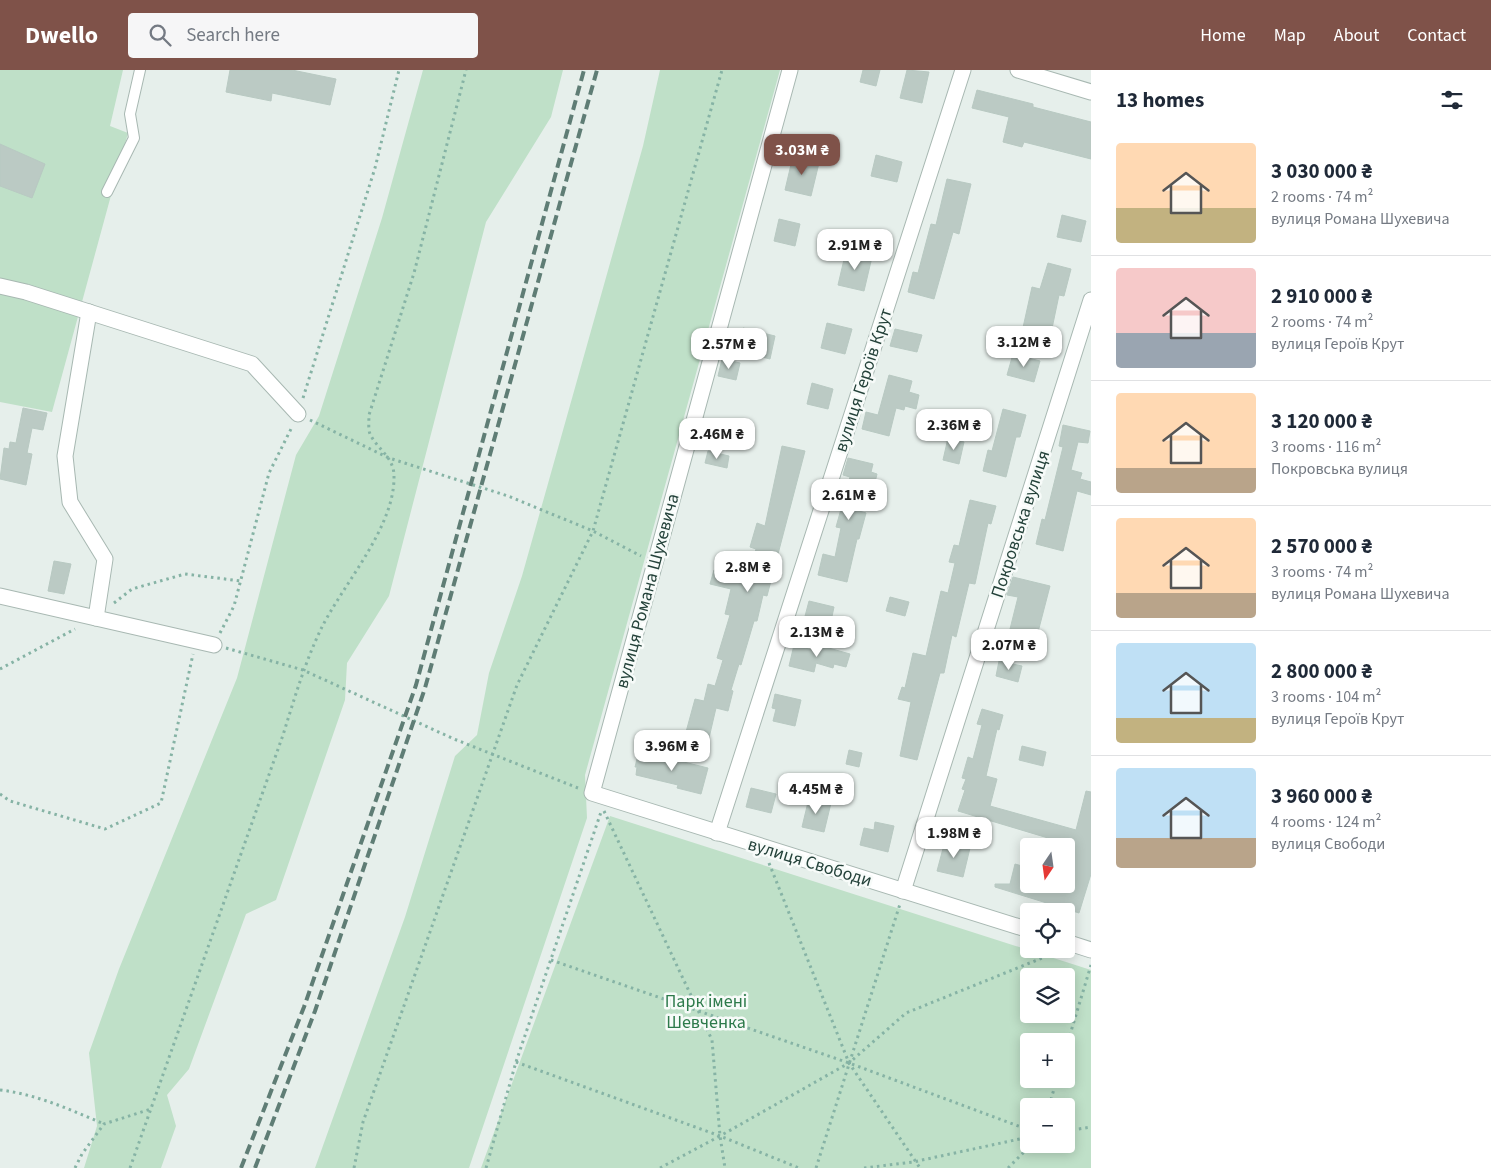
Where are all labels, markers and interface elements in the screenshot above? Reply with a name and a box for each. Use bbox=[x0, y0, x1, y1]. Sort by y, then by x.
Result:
search box bbox=[128, 13, 478, 58]
text: Dwello bbox=[25, 18, 98, 53]
icon: search bbox=[146, 21, 174, 49]
text: Search here bbox=[186, 22, 280, 49]
text: Home bbox=[1200, 23, 1246, 48]
text: Map bbox=[1274, 23, 1306, 48]
text: About bbox=[1334, 23, 1379, 48]
text: Contact bbox=[1407, 23, 1466, 48]
text: 13 homes bbox=[1116, 85, 1204, 115]
icon: filters bbox=[1438, 86, 1466, 114]
pin: 3.03M ₴ bbox=[756, 134, 848, 176]
text: 3.03M ₴ bbox=[775, 139, 829, 161]
text: 3 030 000 ₴ bbox=[1271, 156, 1372, 186]
icon: home bbox=[1156, 163, 1216, 223]
text: 2 rooms · 74 m² bbox=[1271, 186, 1373, 208]
text: вулиця Романа Шухевича bbox=[1271, 208, 1450, 230]
pin: 2.91M ₴ bbox=[809, 228, 901, 271]
text: 2.91M ₴ bbox=[828, 234, 882, 256]
text: 2 910 000 ₴ bbox=[1271, 281, 1372, 311]
icon: home bbox=[1156, 288, 1216, 348]
street label: вулиця Героїв Крут bbox=[828, 305, 899, 455]
text: 2 rooms · 74 m² bbox=[1271, 311, 1373, 333]
pin: 3.12M ₴ bbox=[978, 326, 1070, 368]
pin: 2.57M ₴ bbox=[683, 328, 775, 370]
text: 3.12M ₴ bbox=[997, 331, 1051, 353]
text: 2.57M ₴ bbox=[702, 333, 756, 355]
text: вулиця Героїв Крут bbox=[1271, 333, 1404, 355]
text: 3 120 000 ₴ bbox=[1271, 406, 1372, 436]
pin: 2.36M ₴ bbox=[908, 408, 1000, 451]
icon: home bbox=[1156, 413, 1216, 473]
text: 2.36M ₴ bbox=[927, 414, 981, 436]
pin: 2.46M ₴ bbox=[671, 418, 763, 460]
text: 2.46M ₴ bbox=[690, 423, 744, 445]
text: 3 rooms · 116 m² bbox=[1271, 436, 1381, 458]
street label: Покровська вулиця bbox=[985, 447, 1056, 601]
text: Покровська вулиця bbox=[1271, 458, 1408, 480]
pin: 2.61M ₴ bbox=[803, 478, 895, 521]
text: 2.61M ₴ bbox=[822, 484, 876, 506]
street label: вулиця Романа Шухевича bbox=[609, 491, 686, 691]
text: 2 570 000 ₴ bbox=[1271, 531, 1372, 561]
icon: home bbox=[1156, 538, 1216, 598]
pin: 2.8M ₴ bbox=[707, 550, 789, 593]
text: 2.8M ₴ bbox=[725, 556, 771, 578]
text: 3 rooms · 74 m² bbox=[1271, 561, 1373, 583]
text: вулиця Романа Шухевича bbox=[1271, 583, 1450, 605]
pin: 2.13M ₴ bbox=[771, 616, 863, 658]
text: 2.13M ₴ bbox=[790, 621, 844, 643]
pin: 2.07M ₴ bbox=[963, 628, 1055, 671]
text: 2.07M ₴ bbox=[982, 634, 1036, 656]
text: 2 800 000 ₴ bbox=[1271, 656, 1372, 686]
icon: home bbox=[1156, 663, 1216, 723]
text: 3 rooms · 104 m² bbox=[1271, 686, 1381, 708]
text: вулиця Героїв Крут bbox=[1271, 708, 1404, 730]
pin: 3.96M ₴ bbox=[626, 730, 718, 772]
text: 3.96M ₴ bbox=[645, 735, 699, 757]
pin: 4.45M ₴ bbox=[770, 772, 862, 815]
text: 4.45M ₴ bbox=[789, 778, 843, 800]
text: 3 960 000 ₴ bbox=[1271, 781, 1372, 811]
icon: home bbox=[1156, 788, 1216, 848]
text: 4 rooms · 124 m² bbox=[1271, 811, 1381, 833]
pin: 1.98M ₴ bbox=[908, 816, 1000, 859]
text: 1.98M ₴ bbox=[927, 822, 981, 844]
street label: вулиця Свободи bbox=[745, 832, 875, 893]
text: вулиця Свободи bbox=[1271, 833, 1385, 855]
north arrow bbox=[1020, 838, 1075, 892]
map controls bbox=[1020, 838, 1075, 1153]
button: locate bbox=[1020, 903, 1075, 958]
button: layers bbox=[1020, 968, 1075, 1023]
park label: Парк імені Шевченка bbox=[665, 989, 747, 1035]
button: + bbox=[1020, 1033, 1075, 1088]
button: − bbox=[1020, 1098, 1075, 1153]

